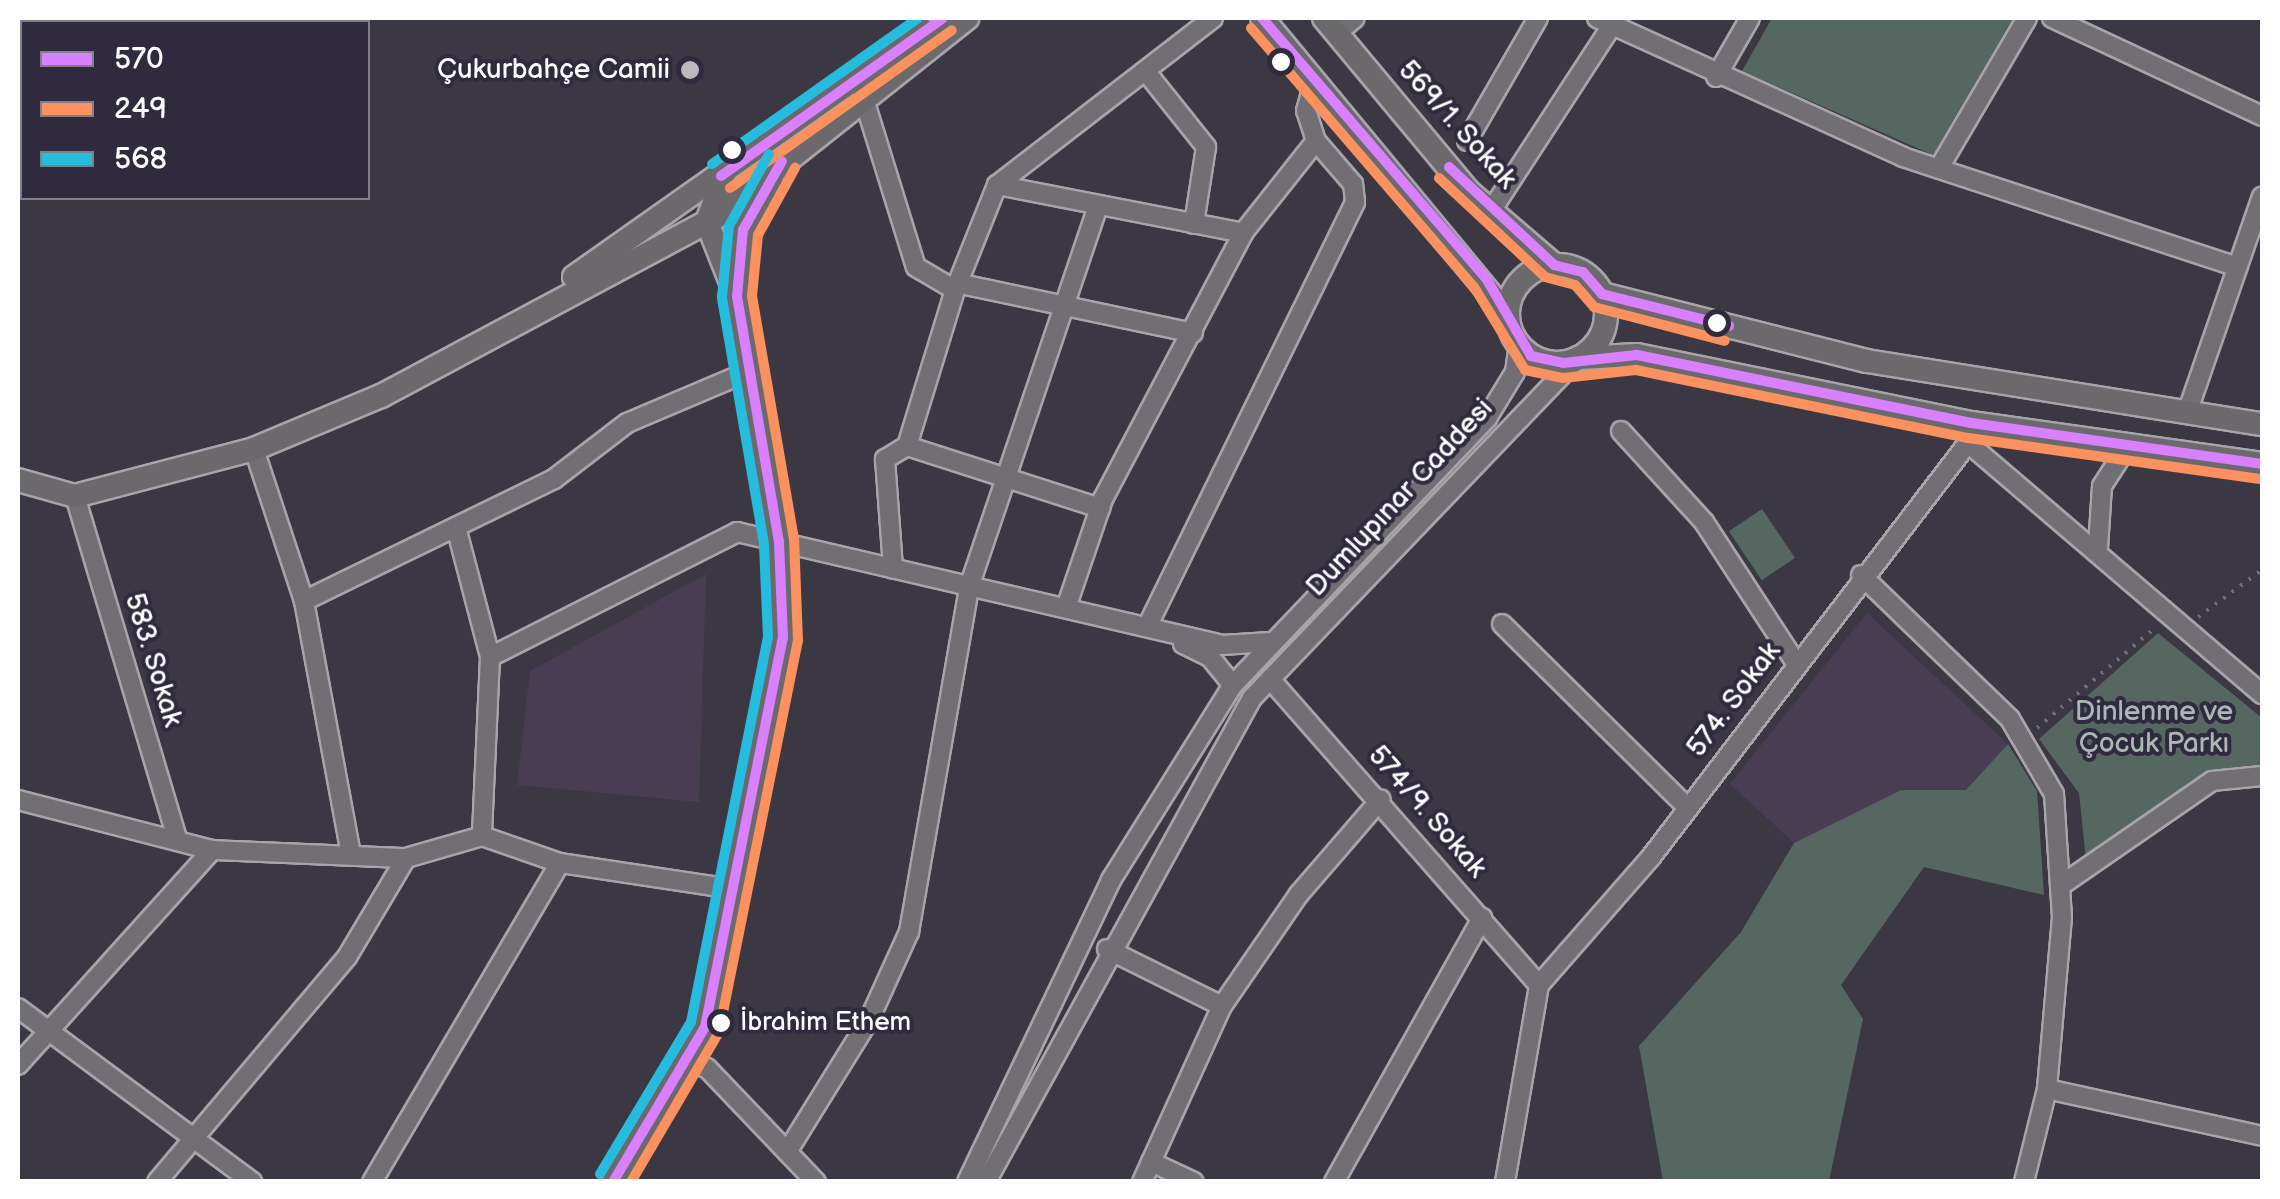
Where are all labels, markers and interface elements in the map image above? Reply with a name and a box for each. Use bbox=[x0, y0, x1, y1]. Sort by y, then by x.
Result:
legend bbox=[20, 20, 370, 200]
text: 570 bbox=[114, 41, 164, 77]
unlabelled marker bbox=[1271, 52, 1291, 72]
place label: Çukurbahçe Camii bbox=[437, 53, 670, 87]
street label: 569/1. Sokak bbox=[1390, 54, 1524, 196]
marker: Çukurbahçe Camii bbox=[679, 59, 701, 81]
text: 249 bbox=[114, 91, 167, 127]
unlabelled marker bbox=[722, 140, 742, 160]
text: 568 bbox=[114, 141, 167, 177]
unlabelled marker bbox=[1707, 313, 1727, 333]
street label: Dumlupınar Caddesi bbox=[1300, 392, 1500, 604]
street label: 583. Sokak bbox=[117, 589, 189, 731]
street label: 574. Sokak bbox=[1680, 636, 1788, 764]
park label: Dinlenme ve Çocuk Parkı bbox=[2075, 695, 2233, 761]
street label: 574/9. Sokak bbox=[1360, 739, 1494, 885]
place label: İbrahim Ethem bbox=[740, 1007, 911, 1039]
marker: İbrahim Ethem bbox=[711, 1013, 731, 1033]

